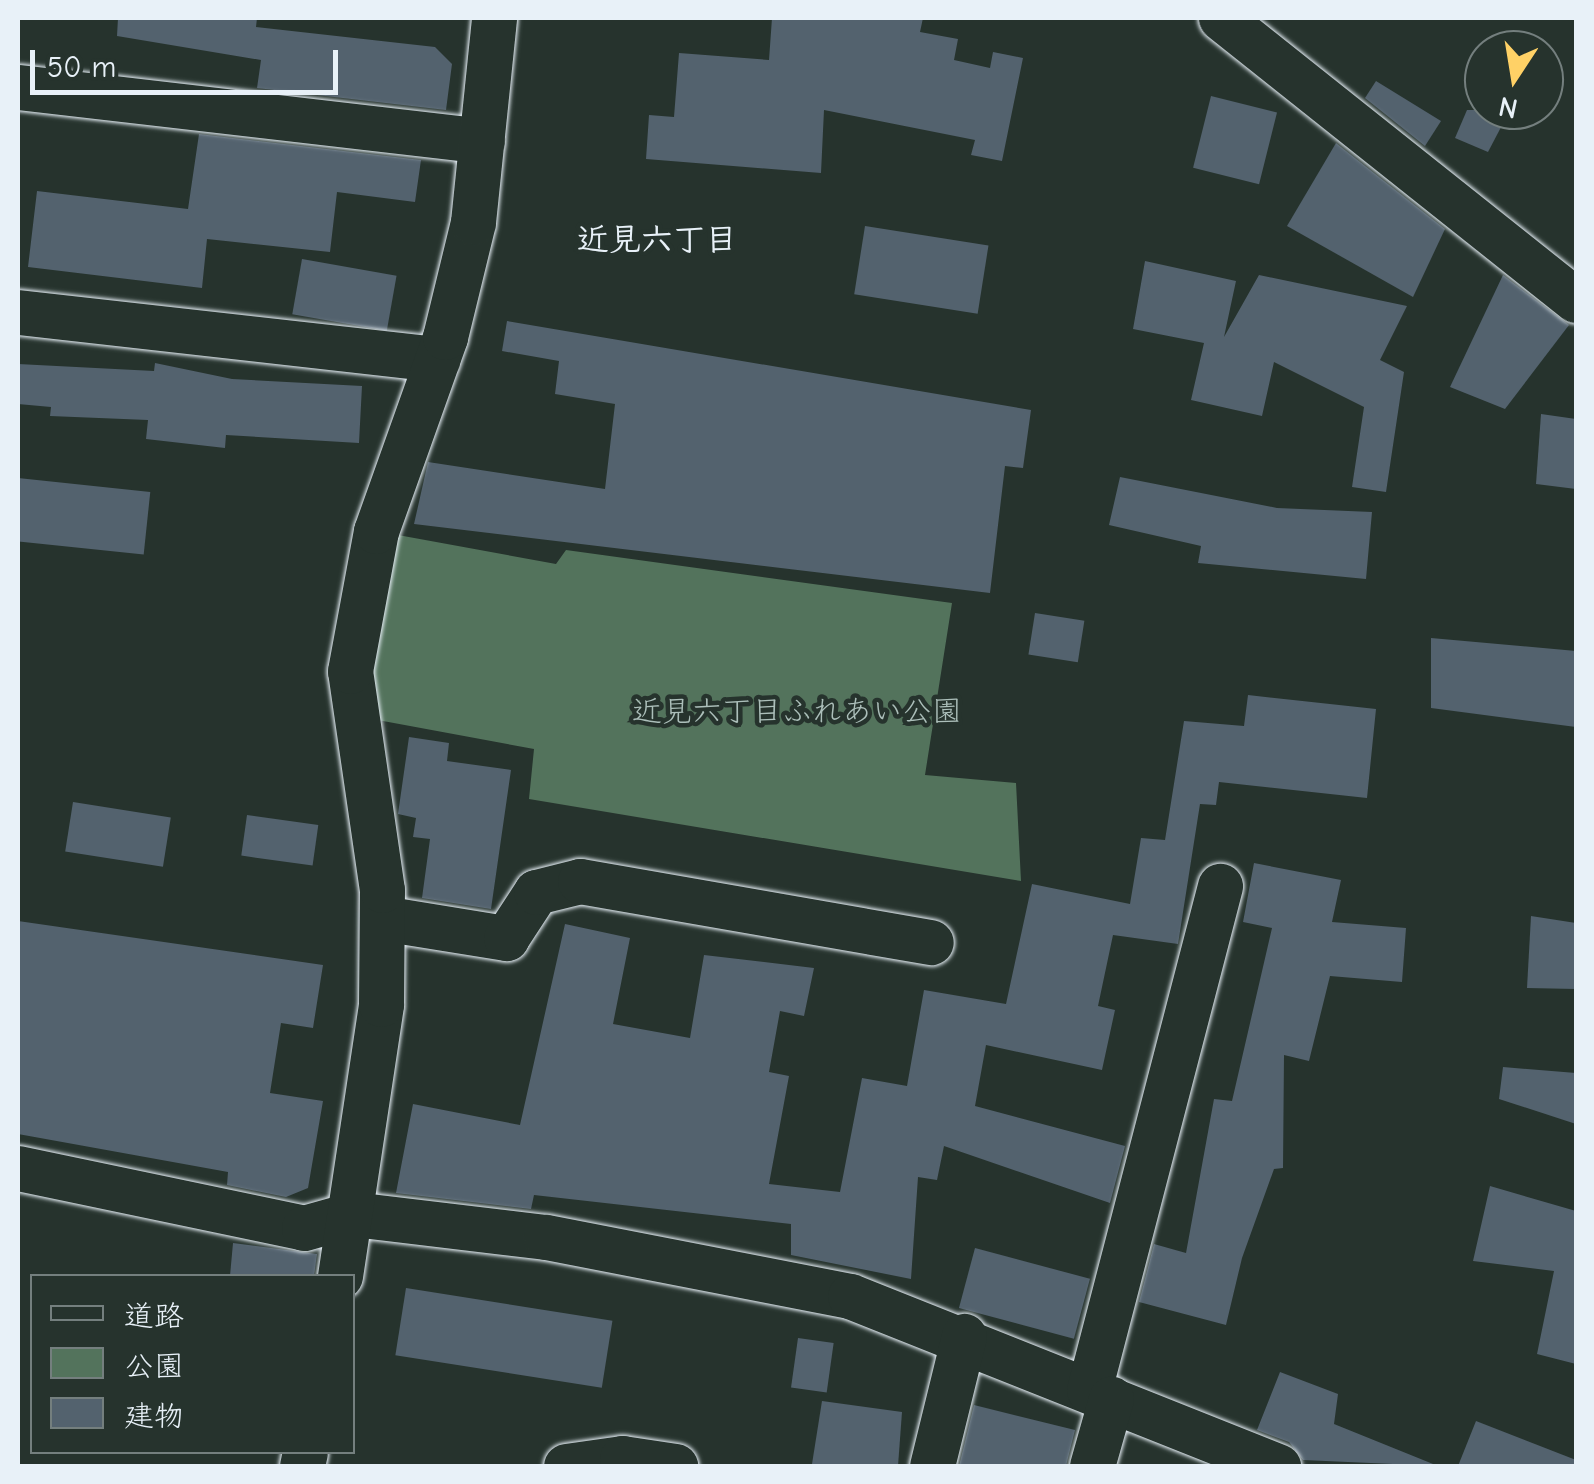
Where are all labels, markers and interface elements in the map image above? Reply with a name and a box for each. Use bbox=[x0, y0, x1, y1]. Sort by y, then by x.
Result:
scale bar bbox=[35, 30, 342, 92]
north arrow bbox=[1464, 30, 1564, 130]
text: 50 m bbox=[47, 50, 116, 85]
text: N bbox=[1496, 90, 1520, 125]
district label: 近見六丁目 bbox=[577, 221, 737, 259]
park label: 近見六丁目ふれあい公園 bbox=[632, 694, 962, 730]
legend bbox=[30, 1274, 355, 1454]
text: 道路 bbox=[124, 1299, 184, 1334]
text: 公園 bbox=[124, 1349, 184, 1384]
text: 建物 bbox=[124, 1399, 184, 1434]

